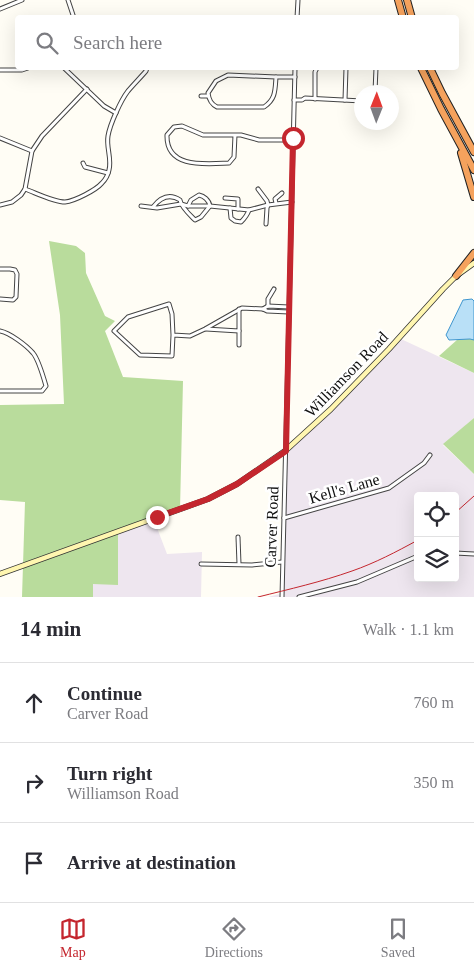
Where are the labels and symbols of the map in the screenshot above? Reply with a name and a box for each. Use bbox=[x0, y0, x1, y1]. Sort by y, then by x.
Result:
north arrow bbox=[354, 85, 399, 130]
route start bbox=[282, 127, 305, 150]
street label: Williamson Road bbox=[301, 328, 391, 420]
street label: Kell's Lane bbox=[307, 470, 381, 507]
street label: Carver Road bbox=[262, 486, 281, 568]
route end bbox=[146, 506, 169, 529]

